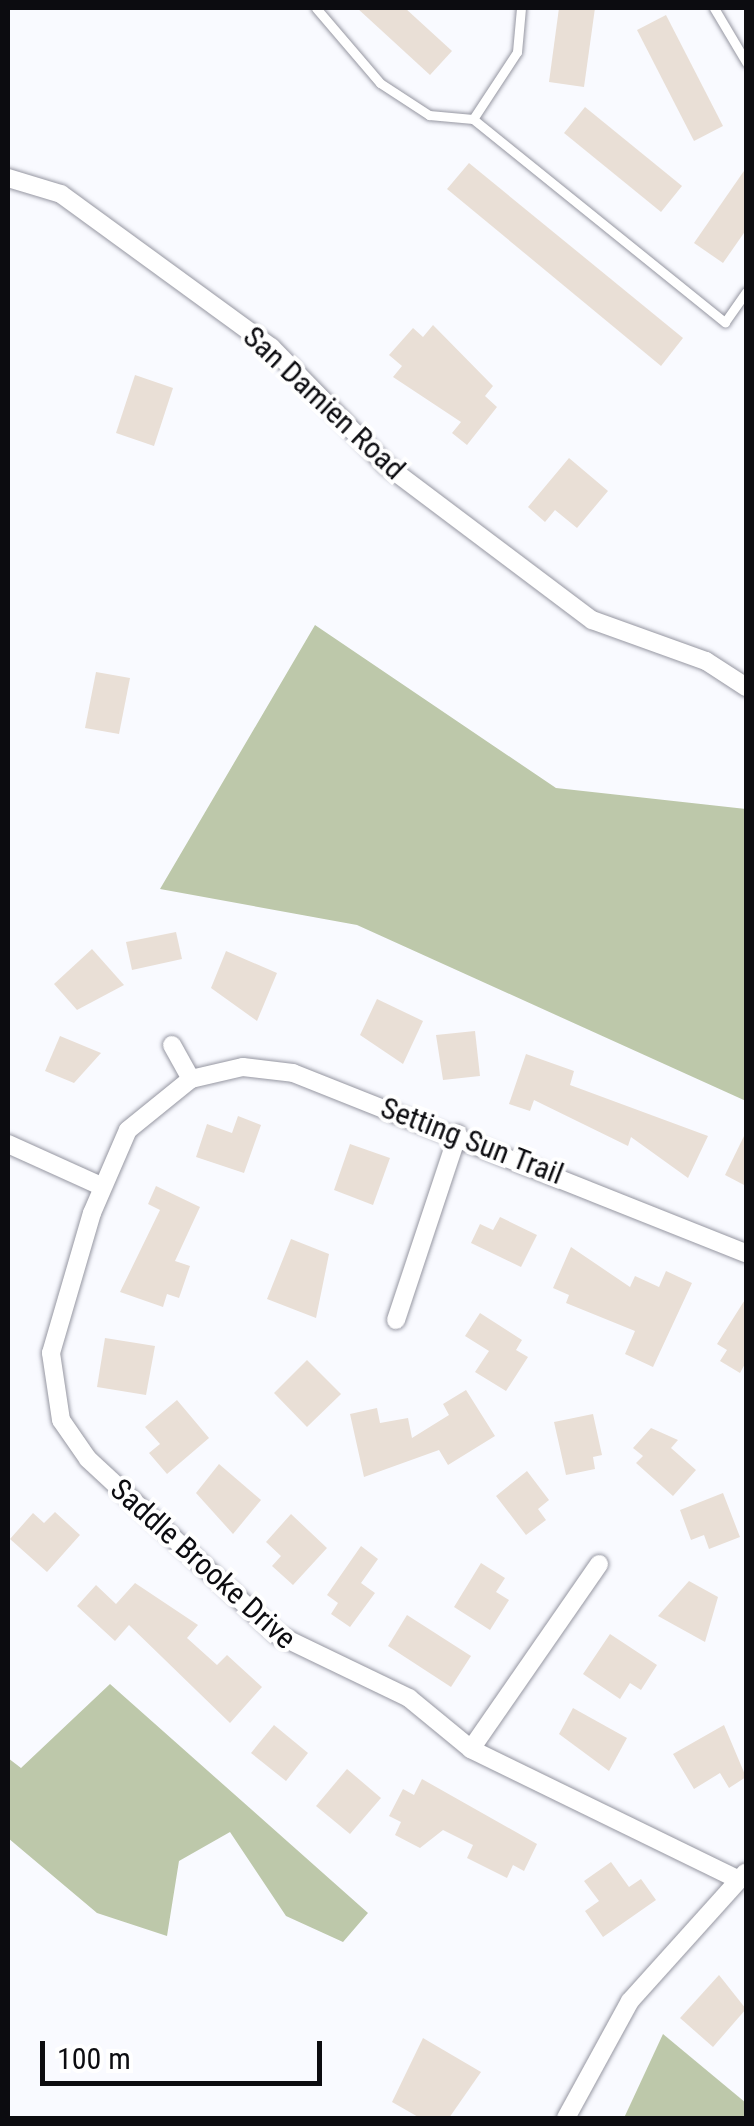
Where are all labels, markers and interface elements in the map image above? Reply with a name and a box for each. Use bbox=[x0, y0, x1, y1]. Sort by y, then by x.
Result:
street label: San Damien Road bbox=[236, 319, 412, 487]
street label: Setting Sun Trail bbox=[375, 1090, 569, 1192]
street label: Saddle Brooke Drive bbox=[103, 1471, 303, 1657]
scale bar bbox=[45, 2021, 328, 2083]
text: 100 m bbox=[57, 2041, 131, 2076]

